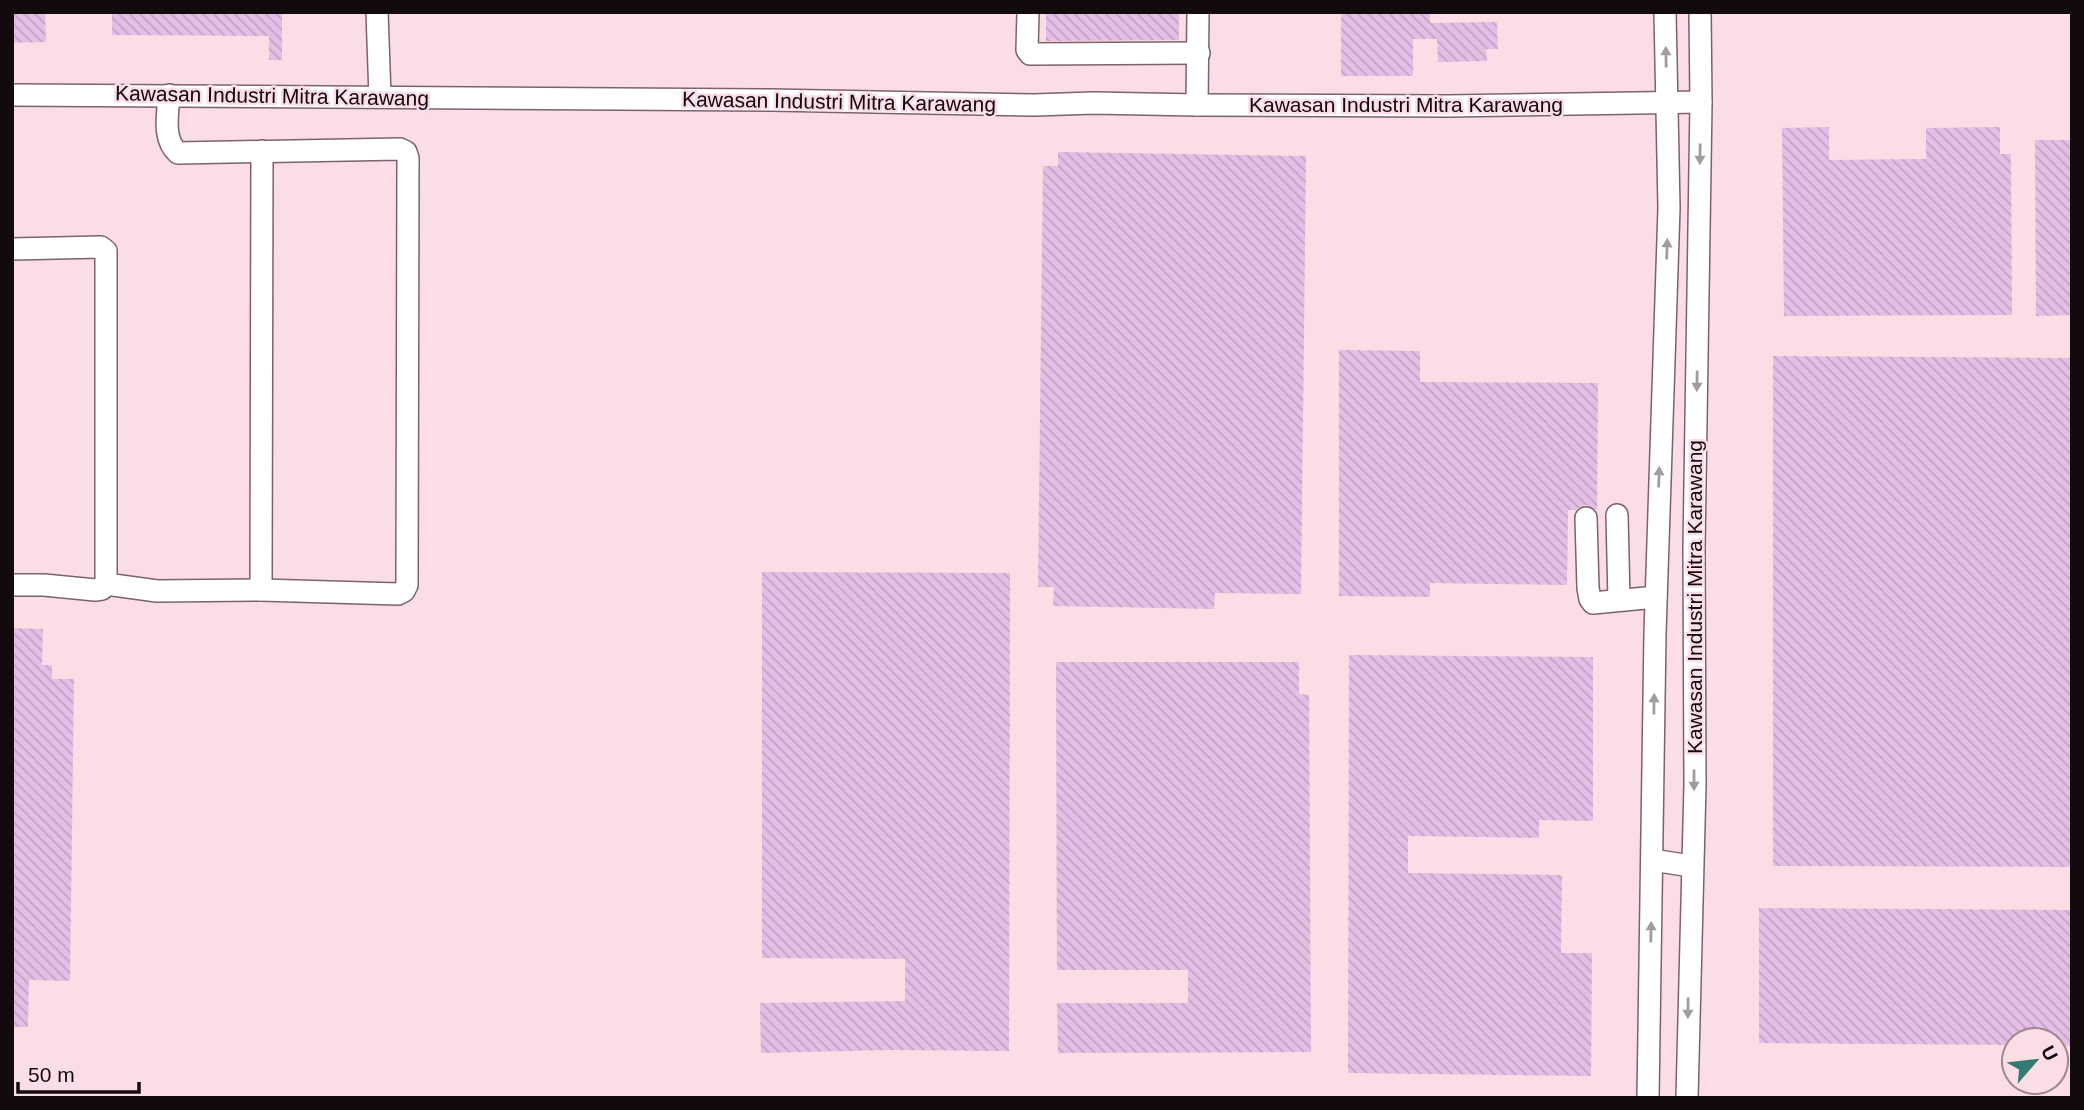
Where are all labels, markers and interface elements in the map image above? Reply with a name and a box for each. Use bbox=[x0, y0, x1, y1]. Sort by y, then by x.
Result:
one-way arrow bbox=[1660, 46, 1671, 68]
street label: Kawasan Industri Mitra Karawang bbox=[115, 81, 429, 110]
street label: Kawasan Industri Mitra Karawang bbox=[682, 87, 996, 116]
street label: Kawasan Industri Mitra Karawang bbox=[1249, 93, 1563, 116]
one-way arrow bbox=[1694, 143, 1706, 165]
one-way arrow bbox=[1662, 238, 1673, 260]
one-way arrow bbox=[1691, 371, 1702, 393]
street label: Kawasan Industri Mitra Karawang bbox=[1683, 440, 1706, 754]
one-way arrow bbox=[1654, 465, 1665, 487]
one-way arrow bbox=[1648, 693, 1660, 715]
one-way arrow bbox=[1689, 770, 1700, 792]
one-way arrow bbox=[1645, 920, 1656, 942]
one-way arrow bbox=[1683, 997, 1694, 1019]
north arrow bbox=[2000, 1026, 2070, 1096]
text: U bbox=[2037, 1042, 2062, 1064]
scale bar bbox=[18, 1050, 138, 1094]
text: 50 m bbox=[28, 1063, 75, 1086]

